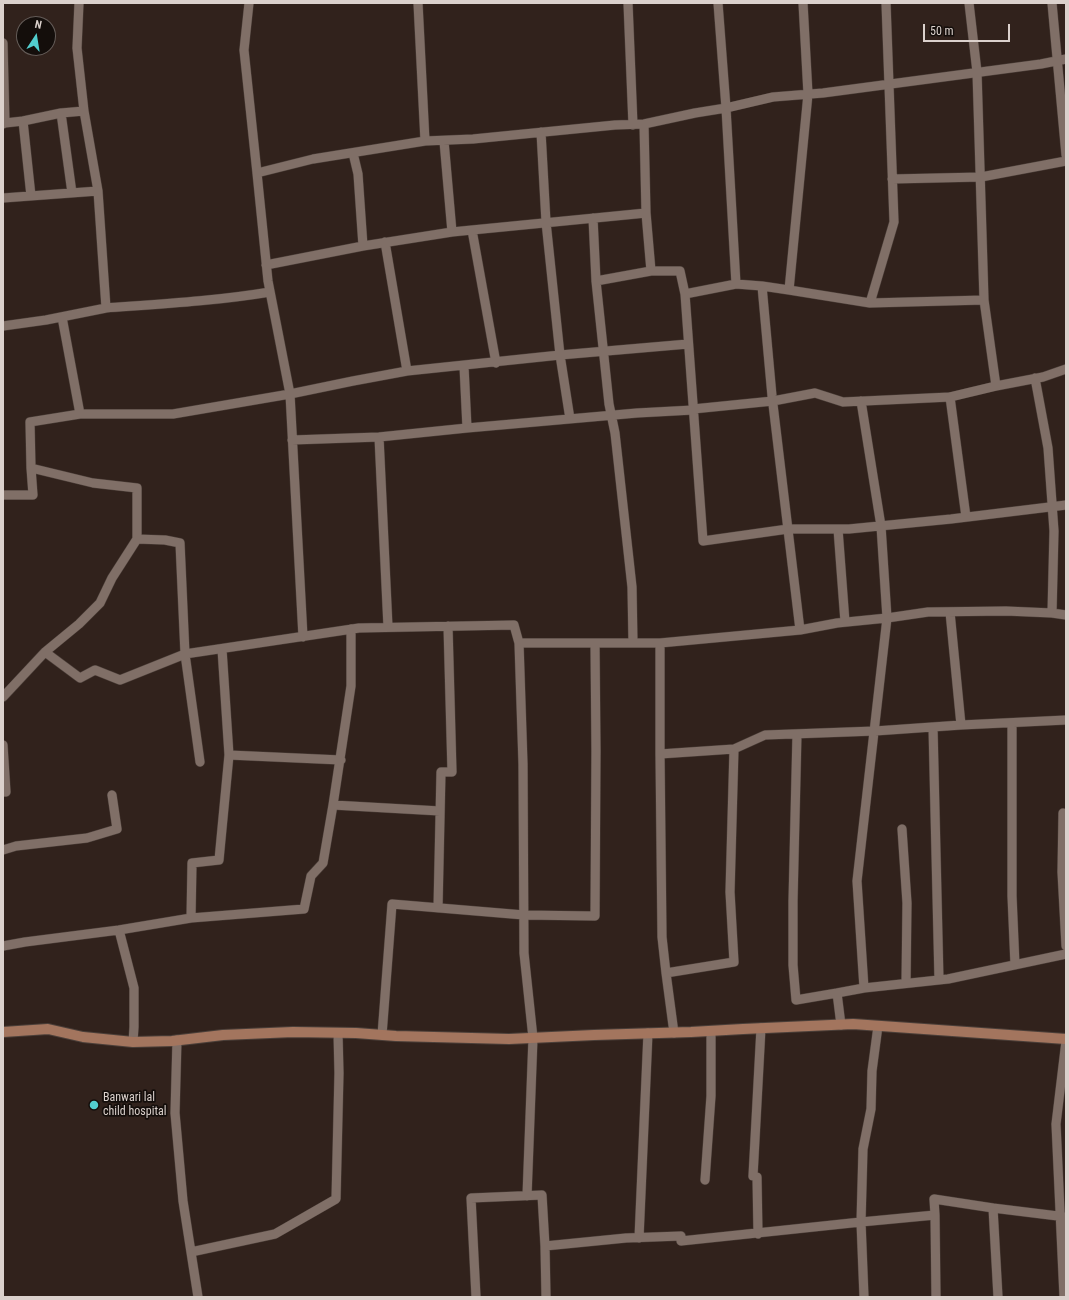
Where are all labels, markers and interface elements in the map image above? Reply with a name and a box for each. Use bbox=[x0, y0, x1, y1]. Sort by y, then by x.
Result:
north arrow bbox=[16, 16, 56, 56]
scale bar bbox=[925, 16, 1012, 42]
text: N bbox=[34, 18, 43, 32]
text: 50 m bbox=[930, 24, 954, 38]
place label: Banwari lal child hospital bbox=[103, 1091, 167, 1119]
marker: Banwari lal child hospital bbox=[88, 1099, 100, 1111]

